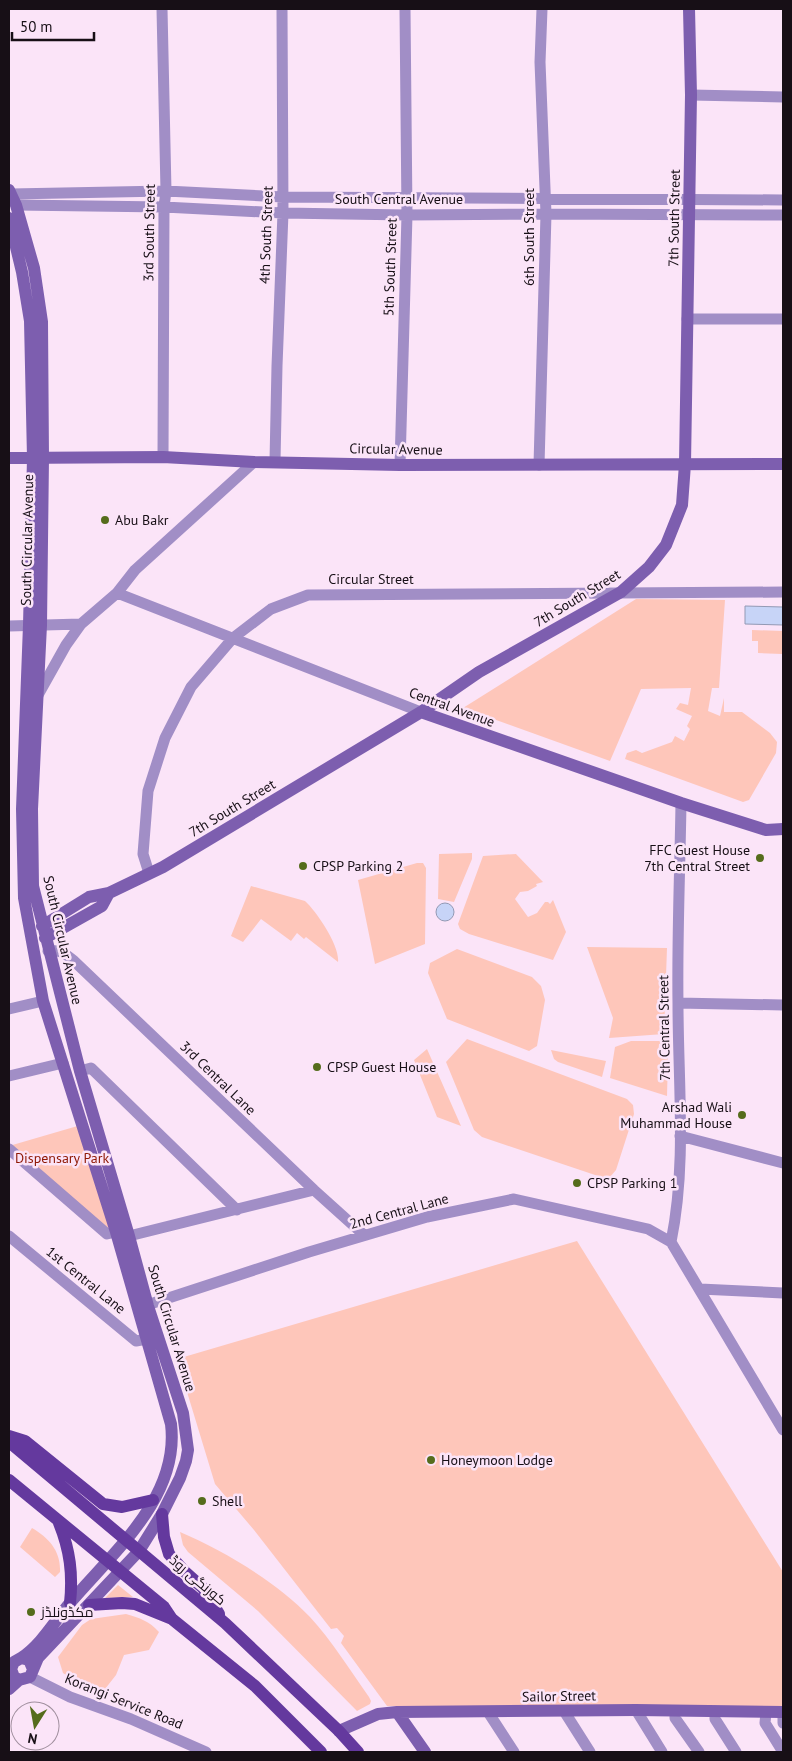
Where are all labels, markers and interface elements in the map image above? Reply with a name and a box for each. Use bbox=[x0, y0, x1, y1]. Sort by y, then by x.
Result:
scale bar bbox=[12, 10, 95, 42]
text: 50 m bbox=[20, 17, 53, 36]
street label: 7th South Street bbox=[664, 169, 684, 267]
street label: 3rd South Street bbox=[139, 184, 159, 282]
street label: 4th South Street bbox=[255, 185, 277, 284]
street label: 6th South Street bbox=[520, 188, 538, 286]
street label: South Central Avenue bbox=[335, 190, 463, 208]
street label: 5th South Street bbox=[379, 217, 401, 316]
street label: Circular Avenue bbox=[349, 439, 443, 459]
street label: South Circular Avenue bbox=[17, 474, 37, 606]
place label: Abu Bakr bbox=[115, 511, 169, 529]
marker: Abu Bakr bbox=[99, 514, 111, 526]
street label: 7th South Street bbox=[530, 565, 624, 631]
street label: Circular Street bbox=[328, 570, 414, 588]
street label: Central Avenue bbox=[407, 683, 497, 731]
street label: 7th South Street bbox=[185, 775, 279, 841]
place label: FFC Guest House 7th Central Street bbox=[644, 841, 750, 875]
marker: FFC Guest House 7th Central Street bbox=[754, 852, 766, 864]
place label: CPSP Parking 2 bbox=[313, 857, 403, 875]
marker: CPSP Parking 2 bbox=[297, 860, 309, 872]
street label: South Circular Avenue bbox=[39, 874, 87, 1006]
street label: 7th Central Street bbox=[654, 975, 674, 1081]
street label: 3rd Central Lane bbox=[176, 1037, 260, 1119]
place label: CPSP Guest House bbox=[327, 1058, 436, 1076]
marker: CPSP Guest House bbox=[311, 1061, 323, 1073]
place label: Arshad Wali Muhammad House bbox=[620, 1098, 732, 1132]
marker: Arshad Wali Muhammad House bbox=[736, 1109, 748, 1121]
park label: Dispensary Park bbox=[15, 1149, 109, 1167]
place label: CPSP Parking 1 bbox=[587, 1174, 677, 1192]
marker: CPSP Parking 1 bbox=[571, 1177, 583, 1189]
street label: 2nd Central Lane bbox=[348, 1189, 450, 1233]
street label: 1st Central Lane bbox=[43, 1242, 129, 1318]
street label: South Circular Avenue bbox=[144, 1262, 200, 1394]
place label: Honeymoon Lodge bbox=[441, 1451, 553, 1469]
marker: Honeymoon Lodge bbox=[425, 1454, 437, 1466]
place label: Shell bbox=[212, 1492, 242, 1510]
marker: Shell bbox=[196, 1495, 208, 1507]
street label: کورنگی روڈ bbox=[166, 1551, 230, 1609]
place label: مکڈونلڈز bbox=[40, 1603, 94, 1621]
marker: مکڈونلڈز bbox=[25, 1606, 37, 1618]
street label: Korangi Service Road bbox=[62, 1669, 186, 1733]
street label: Sailor Street bbox=[522, 1686, 596, 1706]
north arrow bbox=[10, 1701, 60, 1751]
text: N bbox=[26, 1729, 39, 1748]

